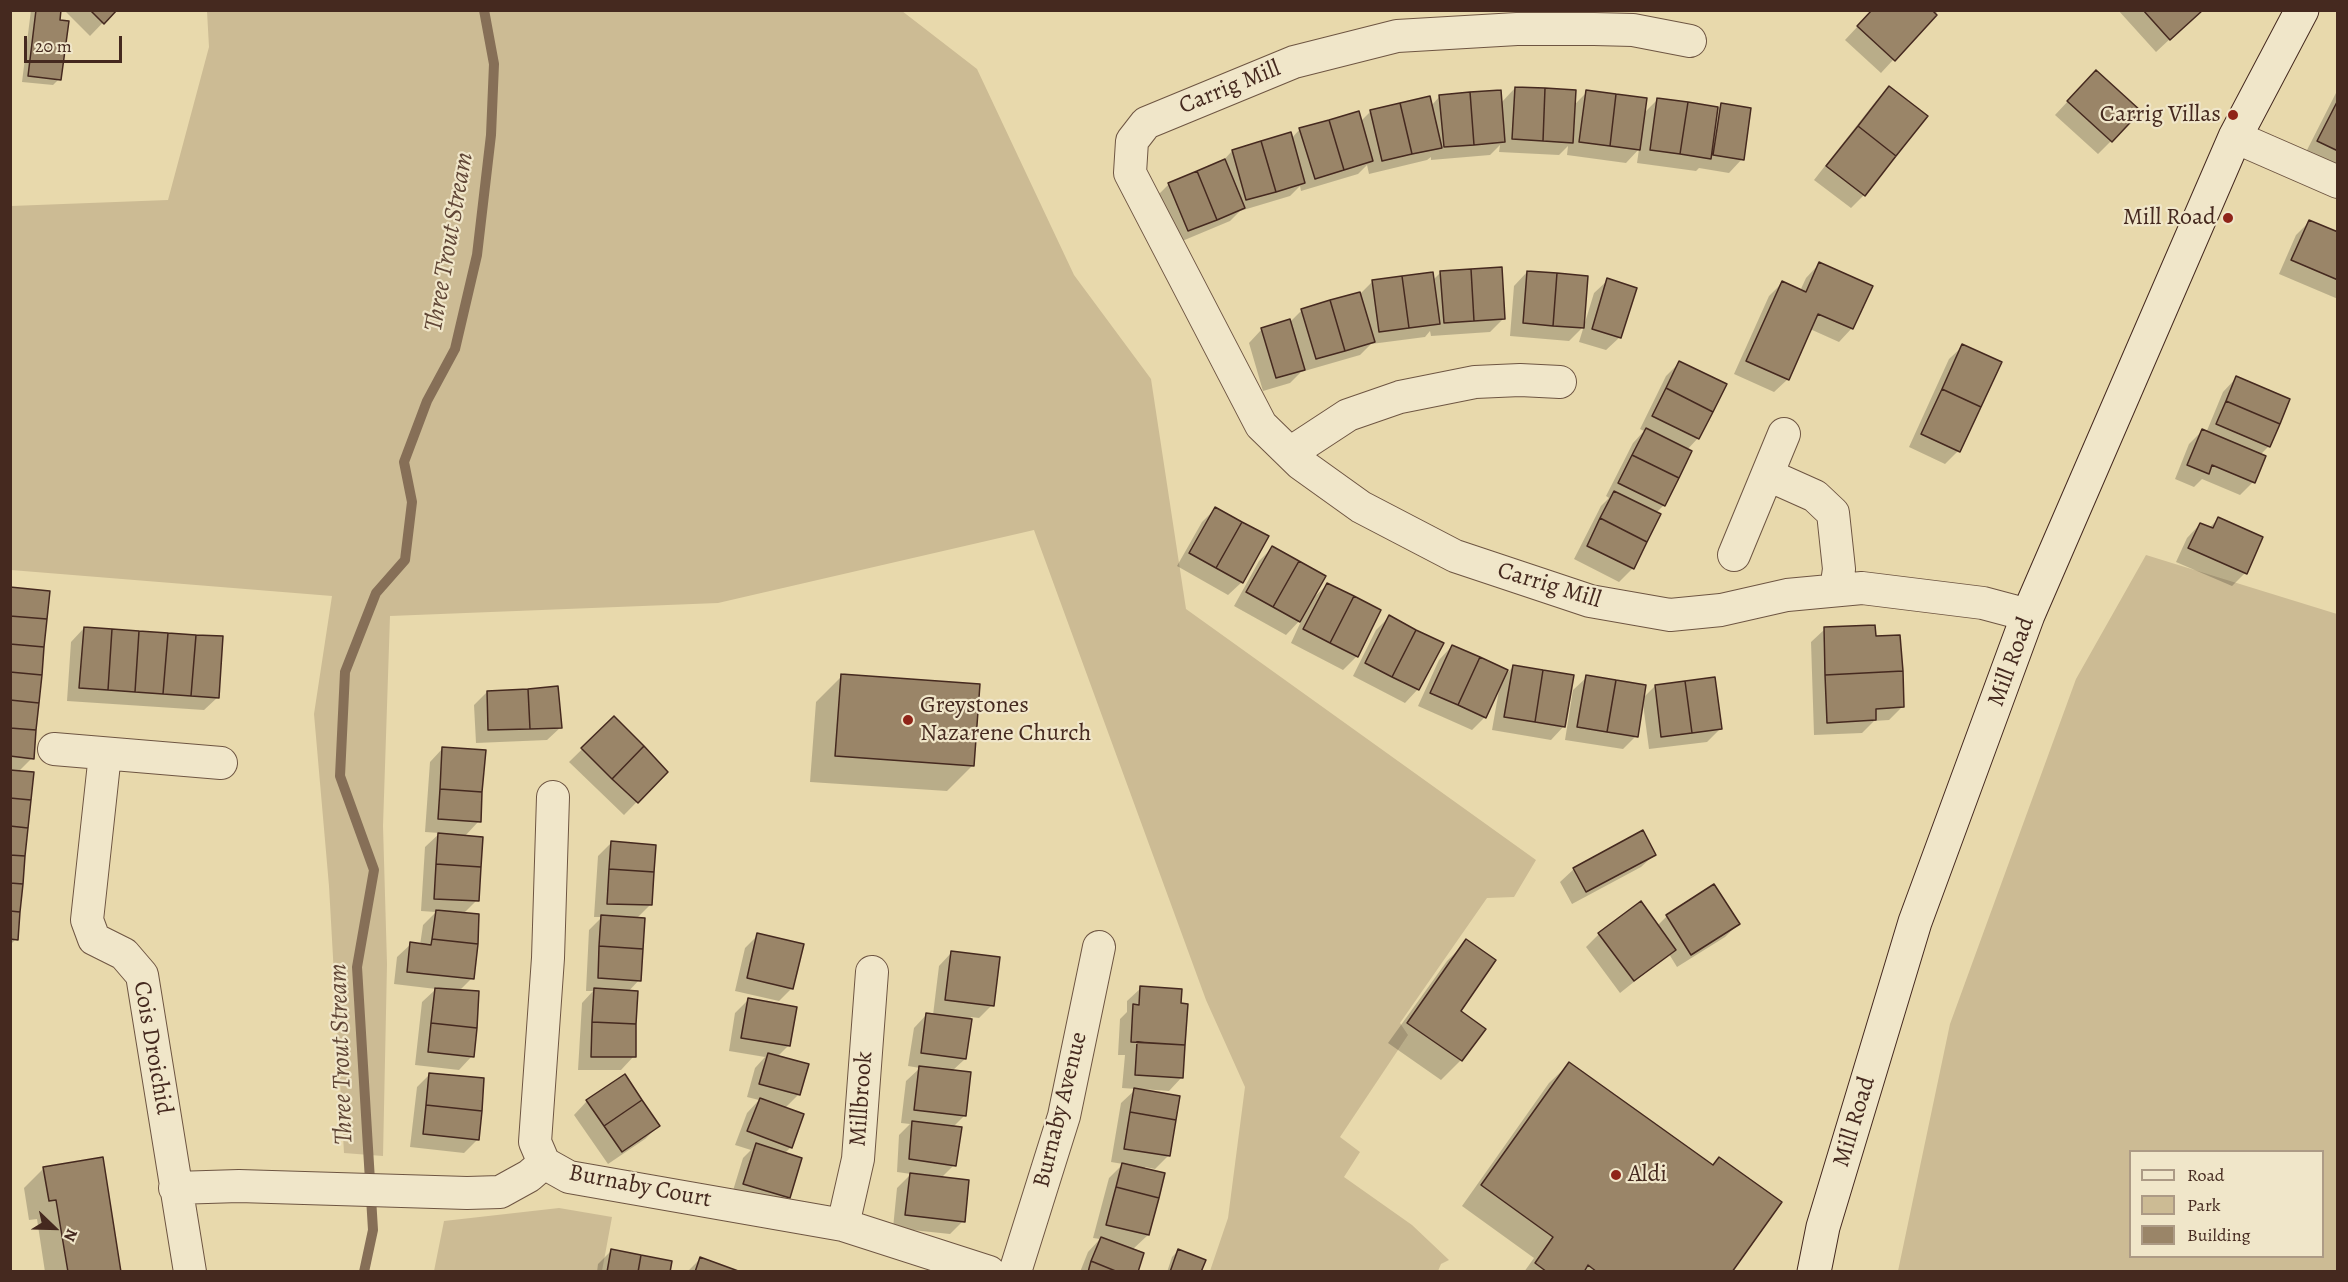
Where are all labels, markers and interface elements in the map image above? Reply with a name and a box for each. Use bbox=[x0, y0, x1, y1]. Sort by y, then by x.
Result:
scale bar bbox=[27, 24, 124, 62]
text: 20 m bbox=[35, 34, 72, 58]
street label: Carrig Mill bbox=[1175, 55, 1285, 121]
place label: Carrig Villas bbox=[2100, 101, 2221, 129]
marker: Carrig Villas bbox=[2226, 108, 2240, 122]
water label: Three Trout Stream bbox=[419, 150, 481, 334]
place label: Mill Road bbox=[2123, 204, 2216, 232]
marker: Mill Road bbox=[2221, 211, 2235, 225]
street label: Carrig Mill bbox=[1494, 557, 1604, 615]
street label: Mill Road bbox=[1983, 613, 2041, 711]
place label: Greystones Nazarene Church bbox=[920, 692, 1091, 748]
marker: Greystones Nazarene Church bbox=[901, 713, 915, 727]
water label: Three Trout Stream bbox=[323, 963, 361, 1145]
street label: Cois Droichid bbox=[126, 979, 178, 1117]
street label: Burnaby Avenue bbox=[1028, 1029, 1094, 1191]
street label: Millbrook bbox=[844, 1050, 880, 1148]
street label: Mill Road bbox=[1828, 1073, 1882, 1171]
legend bbox=[2129, 1150, 2324, 1258]
street label: Burnaby Court bbox=[566, 1159, 714, 1215]
place label: Aldi bbox=[1628, 1161, 1667, 1189]
text: Road bbox=[2187, 1163, 2224, 1187]
marker: Aldi bbox=[1609, 1168, 1623, 1182]
text: Park bbox=[2187, 1193, 2221, 1217]
north arrow bbox=[24, 1198, 84, 1258]
text: Building bbox=[2187, 1223, 2251, 1247]
text: N bbox=[58, 1225, 83, 1245]

